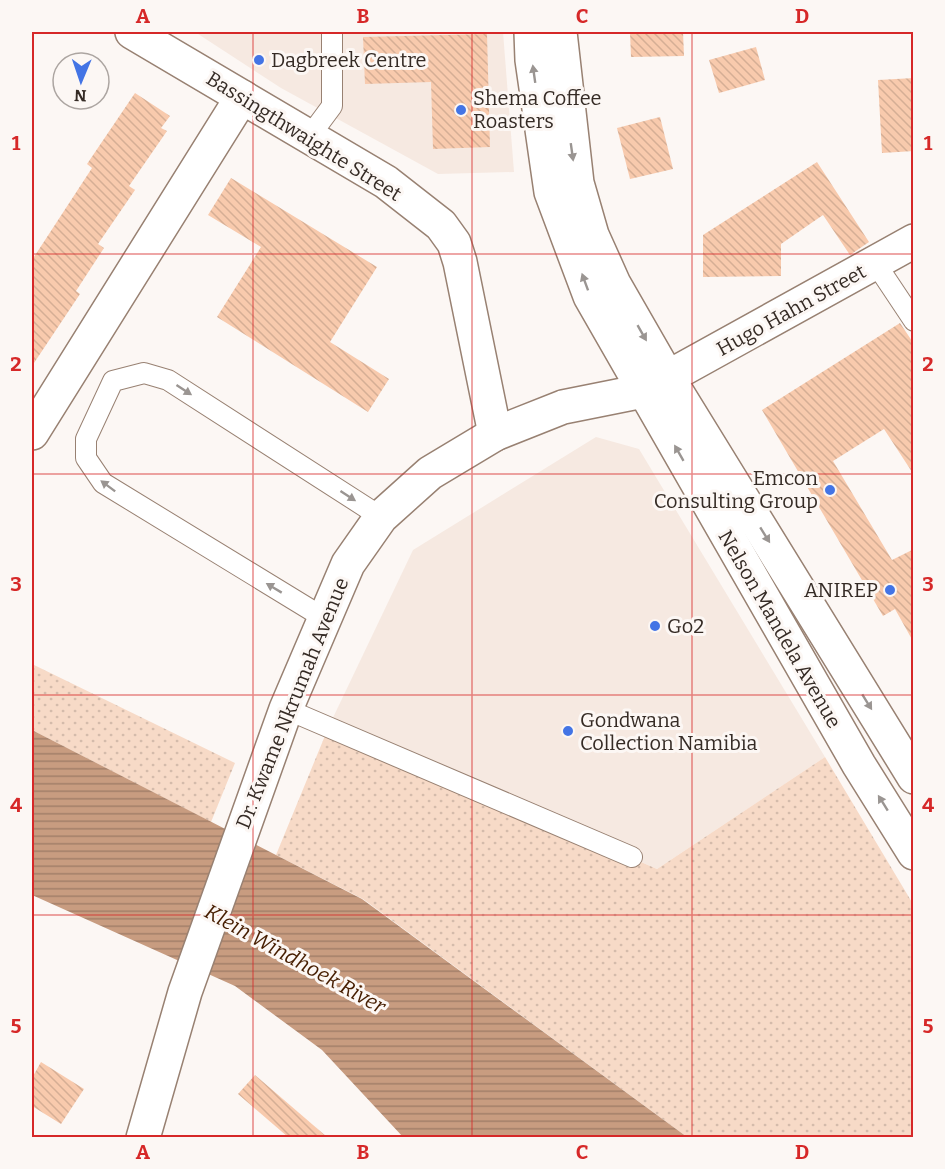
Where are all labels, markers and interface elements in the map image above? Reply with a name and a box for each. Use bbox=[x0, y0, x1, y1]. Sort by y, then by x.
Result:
text: A bbox=[136, 4, 151, 28]
text: B bbox=[357, 4, 370, 28]
text: C bbox=[576, 4, 588, 28]
text: D bbox=[795, 4, 809, 28]
place label: Dagbreek Centre bbox=[271, 48, 426, 72]
north arrow bbox=[51, 51, 111, 111]
marker: Dagbreek Centre bbox=[252, 53, 266, 67]
one-way arrow bbox=[530, 64, 539, 83]
street label: Bassingthwaighte Street bbox=[202, 66, 406, 206]
text: N bbox=[74, 86, 87, 105]
place label: Shema Coffee Roasters bbox=[473, 86, 602, 133]
marker: Shema Coffee Roasters bbox=[454, 103, 468, 117]
text: 1 bbox=[12, 131, 21, 155]
text: 1 bbox=[924, 131, 933, 155]
one-way arrow bbox=[568, 143, 577, 162]
street label: Hugo Hahn Street bbox=[712, 259, 870, 361]
one-way arrow bbox=[580, 273, 590, 291]
one-way arrow bbox=[637, 324, 647, 341]
text: 2 bbox=[10, 352, 22, 376]
text: 2 bbox=[922, 352, 934, 376]
one-way arrow bbox=[176, 385, 192, 396]
one-way arrow bbox=[673, 445, 684, 461]
place label: Emcon Consulting Group bbox=[654, 466, 818, 513]
one-way arrow bbox=[101, 480, 116, 492]
marker: Emcon Consulting Group bbox=[823, 483, 837, 497]
one-way arrow bbox=[340, 490, 356, 501]
street label: Nelson Mandela Avenue bbox=[713, 526, 847, 732]
one-way arrow bbox=[759, 527, 770, 543]
text: 3 bbox=[10, 572, 22, 596]
text: 3 bbox=[922, 572, 934, 596]
street label: Dr. Kwame Nkrumah Avenue bbox=[231, 574, 353, 832]
place label: ANIREP bbox=[804, 578, 878, 602]
one-way arrow bbox=[266, 582, 282, 593]
marker: ANIREP bbox=[883, 583, 897, 597]
place label: Go2 bbox=[667, 614, 704, 638]
marker: Go2 bbox=[648, 619, 662, 633]
one-way arrow bbox=[861, 693, 872, 710]
place label: Gondwana Collection Namibia bbox=[580, 708, 757, 755]
marker: Gondwana Collection Namibia bbox=[561, 724, 575, 738]
text: 4 bbox=[10, 793, 22, 817]
text: 4 bbox=[922, 793, 934, 817]
one-way arrow bbox=[877, 795, 888, 811]
water label: Klein Windhoek River bbox=[200, 899, 391, 1020]
text: 5 bbox=[11, 1014, 22, 1038]
text: 5 bbox=[923, 1014, 934, 1038]
text: A bbox=[136, 1140, 151, 1164]
text: B bbox=[357, 1140, 370, 1164]
text: C bbox=[576, 1140, 588, 1164]
text: D bbox=[795, 1140, 809, 1164]

